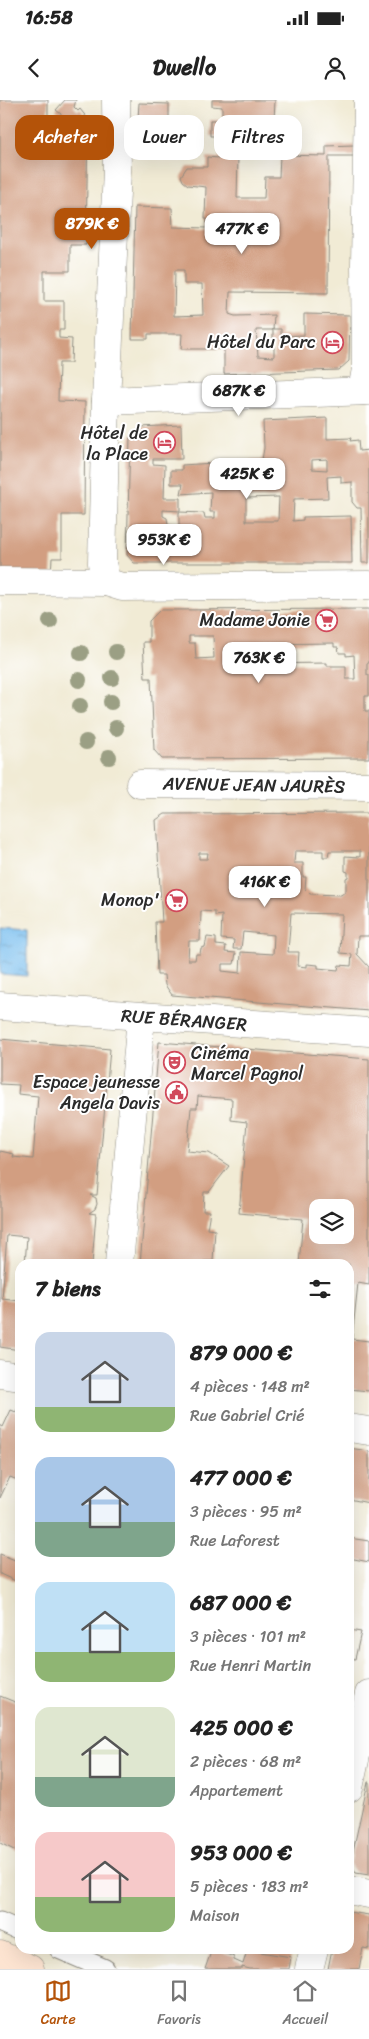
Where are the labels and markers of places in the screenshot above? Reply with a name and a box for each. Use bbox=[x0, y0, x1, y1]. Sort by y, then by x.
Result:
pin: 879K € bbox=[51, 208, 133, 250]
pin: 477K € bbox=[201, 212, 283, 255]
place label: Hôtel du Parc bbox=[207, 326, 316, 358]
hotel icon: Hôtel du Parc bbox=[320, 330, 344, 354]
pin: 687K € bbox=[198, 374, 280, 417]
place label: Hôtel de la Place bbox=[80, 417, 148, 470]
hotel icon: Hôtel de la Place bbox=[152, 431, 176, 455]
pin: 425K € bbox=[206, 458, 288, 500]
pin: 953K € bbox=[123, 524, 205, 566]
place label: Madame Jonie bbox=[200, 604, 310, 636]
supermarket icon: Madame Jonie bbox=[314, 608, 338, 632]
pin: 763K € bbox=[218, 642, 300, 684]
pin: 416K € bbox=[224, 866, 306, 908]
place label: Monop' bbox=[101, 884, 160, 916]
supermarket icon: Monop' bbox=[164, 888, 188, 912]
place label: Cinéma Marcel Pagnol bbox=[191, 1037, 304, 1090]
theatre icon: Cinéma Marcel Pagnol bbox=[163, 1051, 187, 1075]
place label: Espace jeunesse Angela Davis bbox=[33, 1066, 161, 1119]
public building icon: Espace jeunesse Angela Davis bbox=[164, 1080, 188, 1104]

